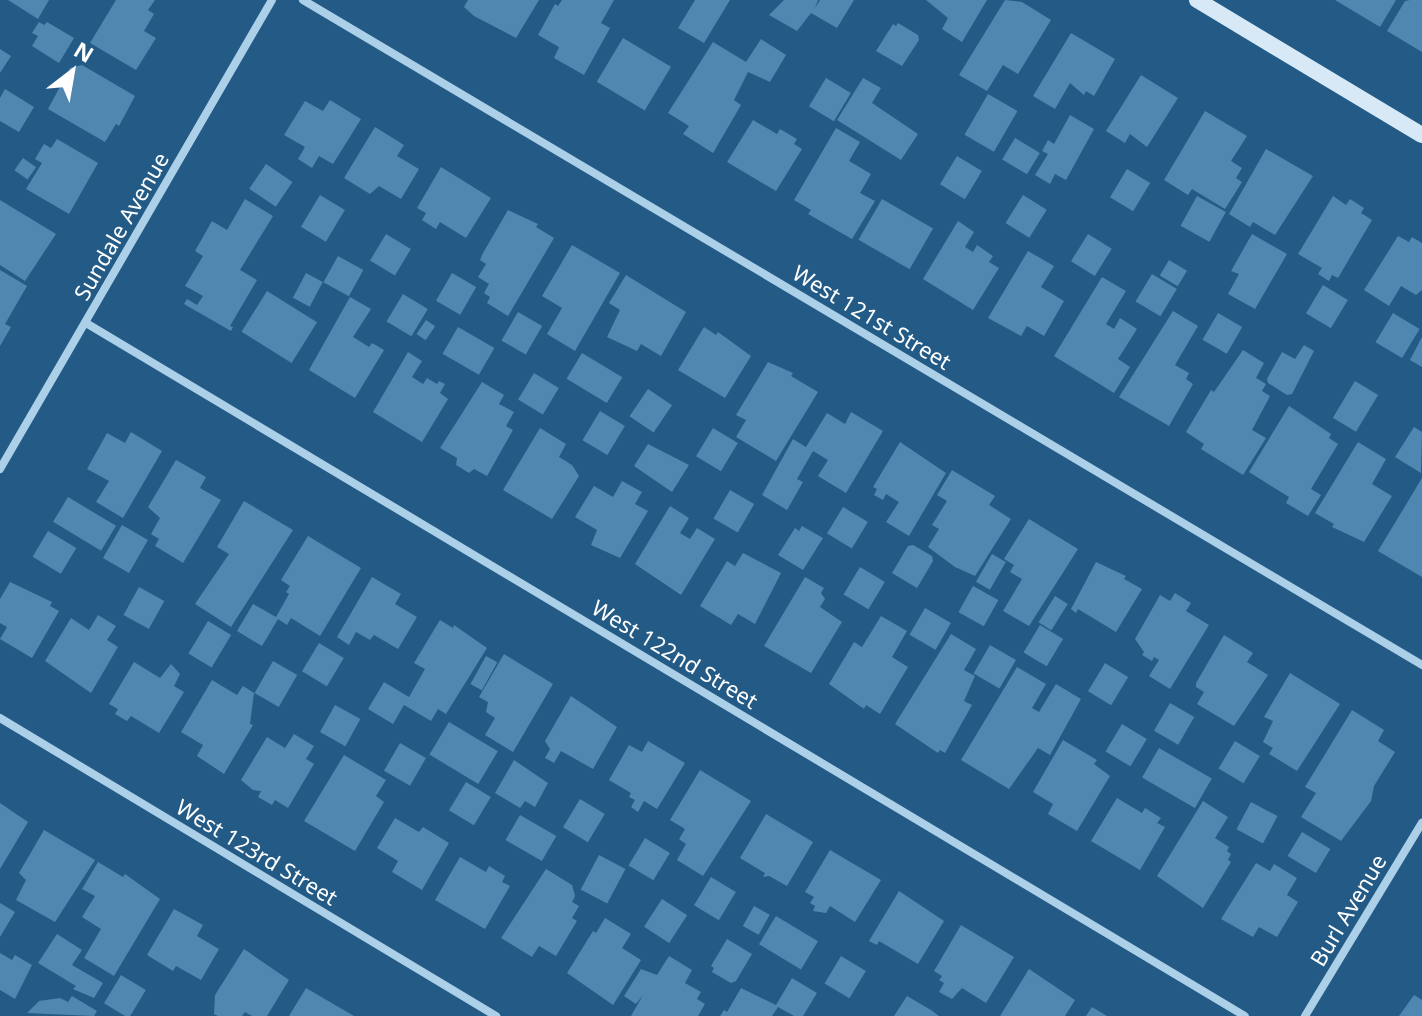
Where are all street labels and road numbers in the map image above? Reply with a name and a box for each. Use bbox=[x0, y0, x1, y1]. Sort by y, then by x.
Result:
street label: Sundale Avenue bbox=[68, 147, 174, 305]
street label: West 121st Street bbox=[788, 259, 956, 375]
street label: West 122nd Street bbox=[587, 594, 763, 714]
street label: West 123rd Street bbox=[171, 793, 343, 911]
street label: Burl Avenue bbox=[1304, 849, 1392, 971]

